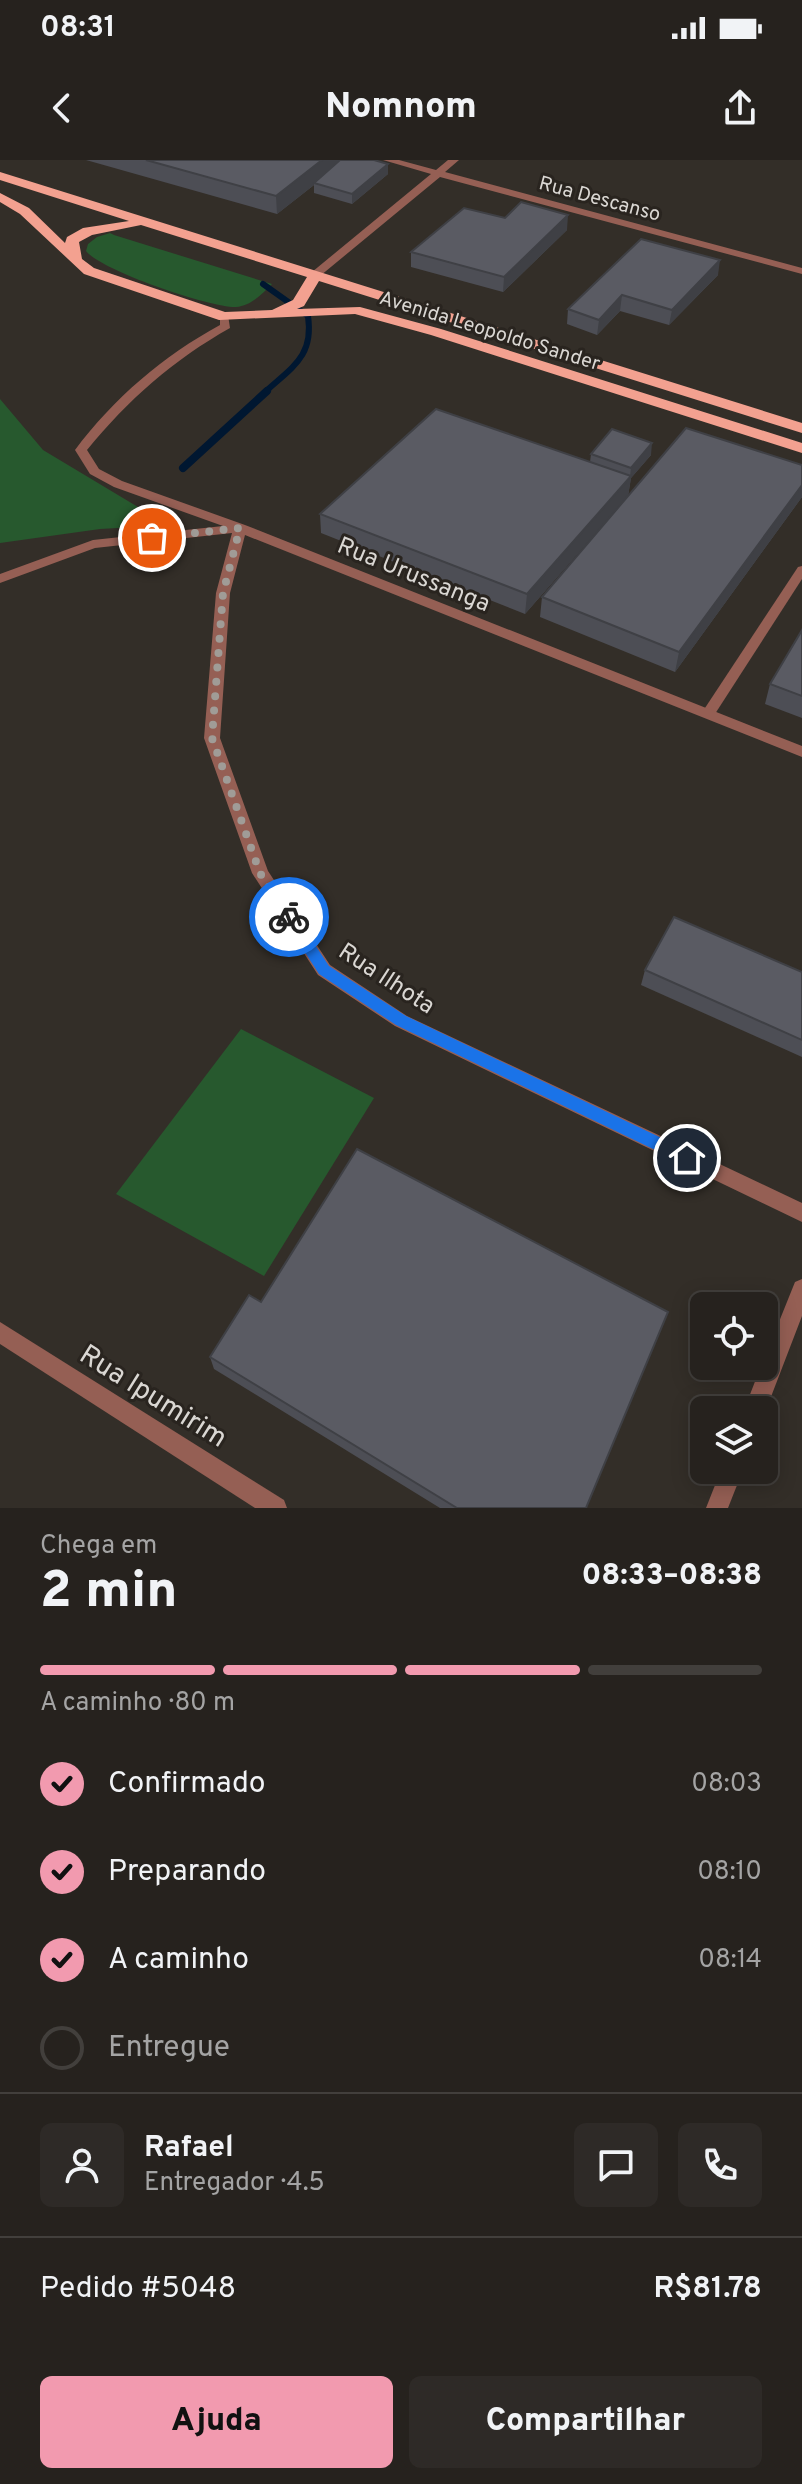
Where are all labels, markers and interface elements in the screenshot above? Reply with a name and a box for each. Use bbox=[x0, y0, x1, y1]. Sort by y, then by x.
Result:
text: 08:31 bbox=[40, 10, 116, 47]
text: Nomnom bbox=[325, 85, 477, 131]
icon: back bbox=[40, 86, 84, 130]
icon: share bbox=[718, 86, 762, 130]
street label: Rua Descanso bbox=[536, 171, 663, 229]
street label: Avenida Leopoldo Sander bbox=[376, 286, 603, 378]
pin bbox=[118, 504, 186, 572]
icon: bag bbox=[130, 516, 174, 560]
street label: Rua Urussanga bbox=[332, 532, 494, 620]
courier bbox=[249, 877, 329, 957]
icon: bike bbox=[267, 895, 311, 939]
street label: Rua Ilhota bbox=[332, 937, 440, 1022]
pin bbox=[653, 1124, 721, 1192]
icon: home bbox=[665, 1136, 709, 1180]
map controls bbox=[690, 1292, 778, 1484]
button: locate bbox=[690, 1292, 778, 1380]
street label: Rua Ipumirim bbox=[72, 1338, 233, 1457]
button: layers bbox=[690, 1396, 778, 1484]
text: Chega em bbox=[40, 1530, 157, 1563]
text: 08:33–08:38 bbox=[581, 1558, 762, 1595]
text: 2 min bbox=[40, 1560, 178, 1626]
text: A caminho · 80 m bbox=[40, 1687, 235, 1720]
icon: check bbox=[40, 1762, 84, 1806]
text: Confirmado bbox=[108, 1766, 266, 1803]
text: 08:03 bbox=[691, 1768, 762, 1801]
icon: check bbox=[40, 1850, 84, 1894]
text: Preparando bbox=[108, 1854, 266, 1891]
text: 08:10 bbox=[697, 1856, 762, 1889]
icon: check bbox=[40, 1938, 84, 1982]
text: A caminho bbox=[108, 1942, 249, 1979]
text: 08:14 bbox=[698, 1944, 762, 1977]
text: Entregue bbox=[108, 2030, 230, 2067]
button: person bbox=[40, 2123, 124, 2207]
button: chat bbox=[574, 2123, 658, 2207]
button: phone bbox=[678, 2123, 762, 2207]
text: Rafael bbox=[144, 2130, 234, 2167]
text: Entregador · 4.5 bbox=[144, 2167, 325, 2200]
text: Pedido #5048 bbox=[40, 2271, 236, 2308]
text: R$81.78 bbox=[653, 2271, 762, 2308]
button: Ajuda bbox=[40, 2376, 393, 2468]
button: Compartilhar bbox=[409, 2376, 762, 2468]

